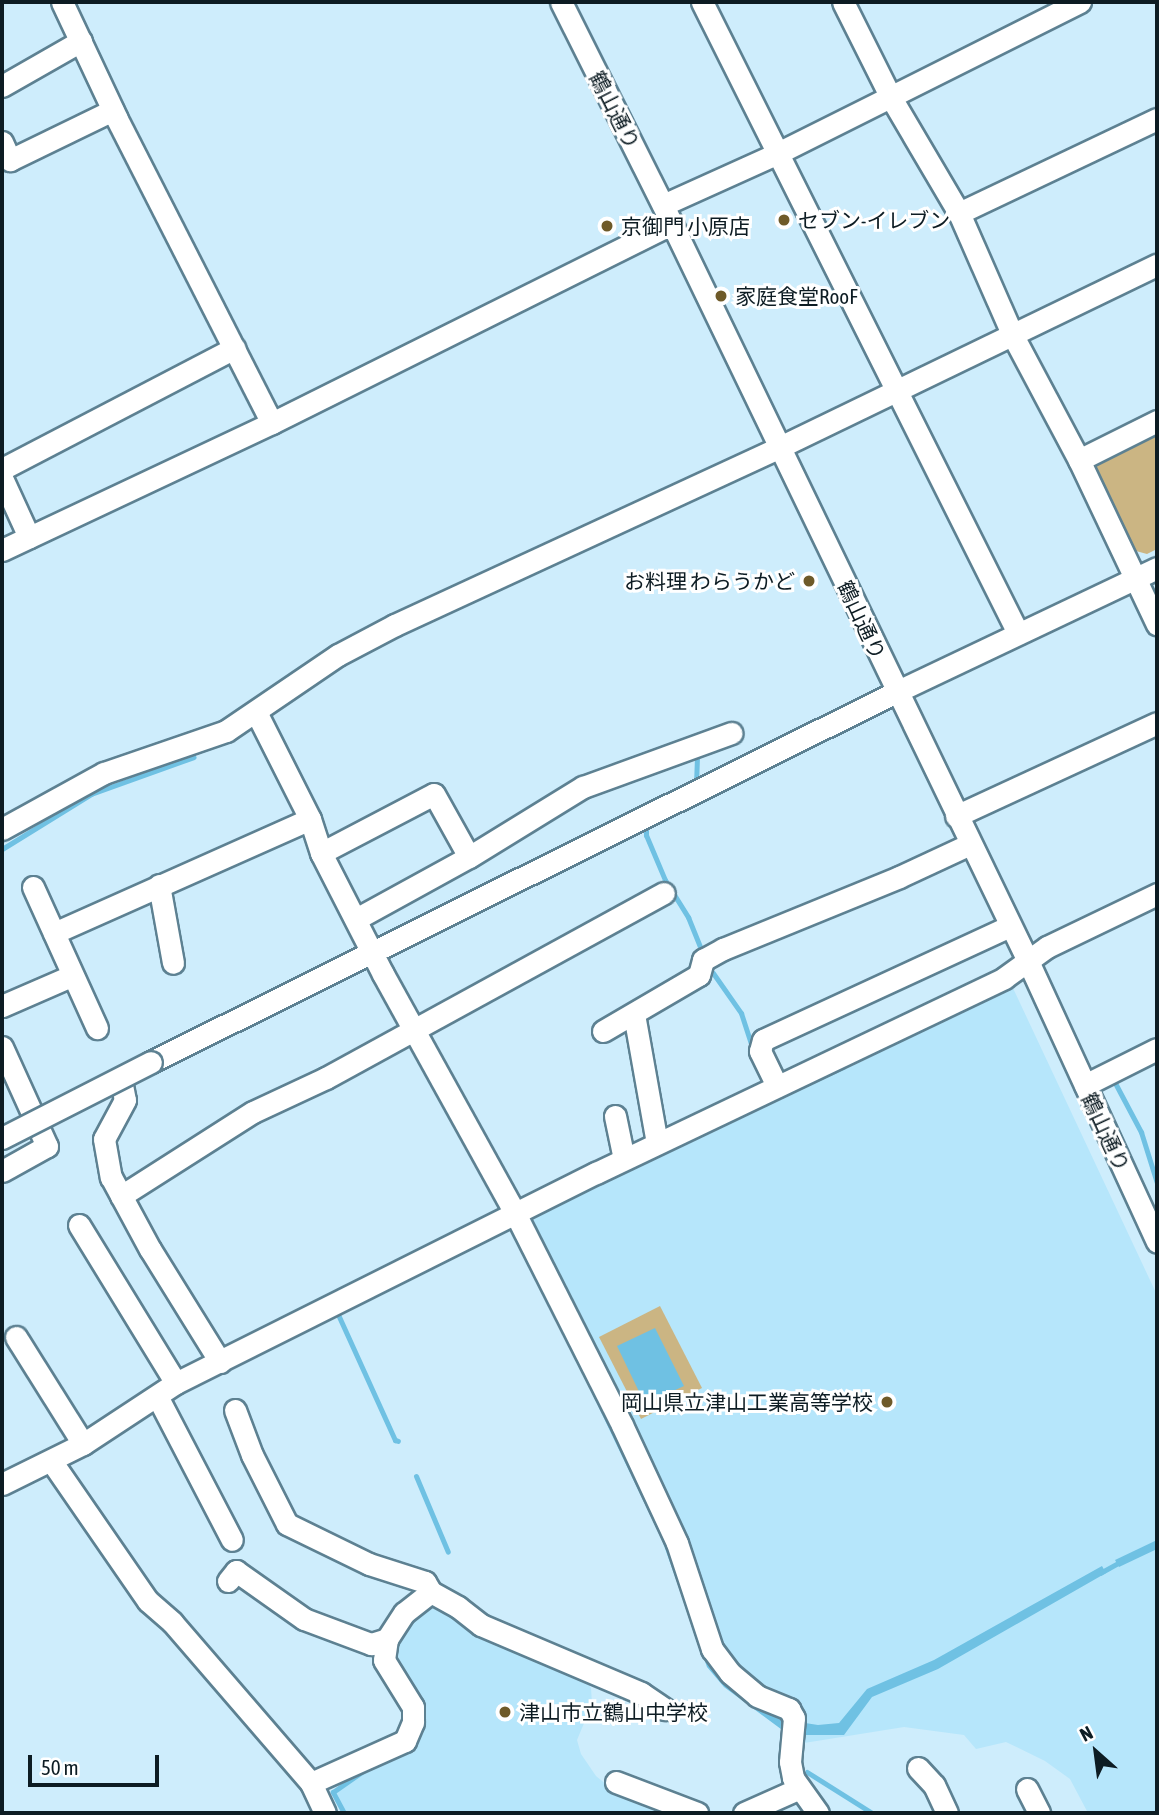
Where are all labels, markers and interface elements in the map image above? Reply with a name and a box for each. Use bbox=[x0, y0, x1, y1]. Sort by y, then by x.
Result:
street label: 鶴山通り bbox=[585, 67, 645, 153]
place label: セブン-イレブン bbox=[798, 207, 950, 233]
marker: セブン-イレブン bbox=[776, 212, 792, 228]
place label: 京御門 小原店 bbox=[621, 213, 750, 239]
marker: 京御門 小原店 bbox=[599, 218, 615, 234]
place label: 家庭食堂RooF bbox=[735, 283, 858, 309]
marker: 家庭食堂RooF bbox=[713, 288, 729, 304]
place label: お料理 わらうかど bbox=[624, 568, 795, 594]
marker: お料理 わらうかど bbox=[801, 573, 817, 589]
street label: 鶴山通り bbox=[833, 577, 891, 663]
street label: 鶴山通り bbox=[1077, 1089, 1135, 1175]
place label: 岡山県立津山工業高等学校 bbox=[621, 1389, 873, 1415]
marker: 岡山県立津山工業高等学校 bbox=[879, 1394, 895, 1410]
place label: 津山市立鶴山中学校 bbox=[519, 1699, 708, 1725]
marker: 津山市立鶴山中学校 bbox=[497, 1704, 513, 1720]
north arrow bbox=[1061, 1717, 1131, 1787]
text: N bbox=[1076, 1721, 1096, 1746]
scale bar bbox=[32, 1742, 163, 1786]
text: 50 m bbox=[41, 1755, 79, 1779]

